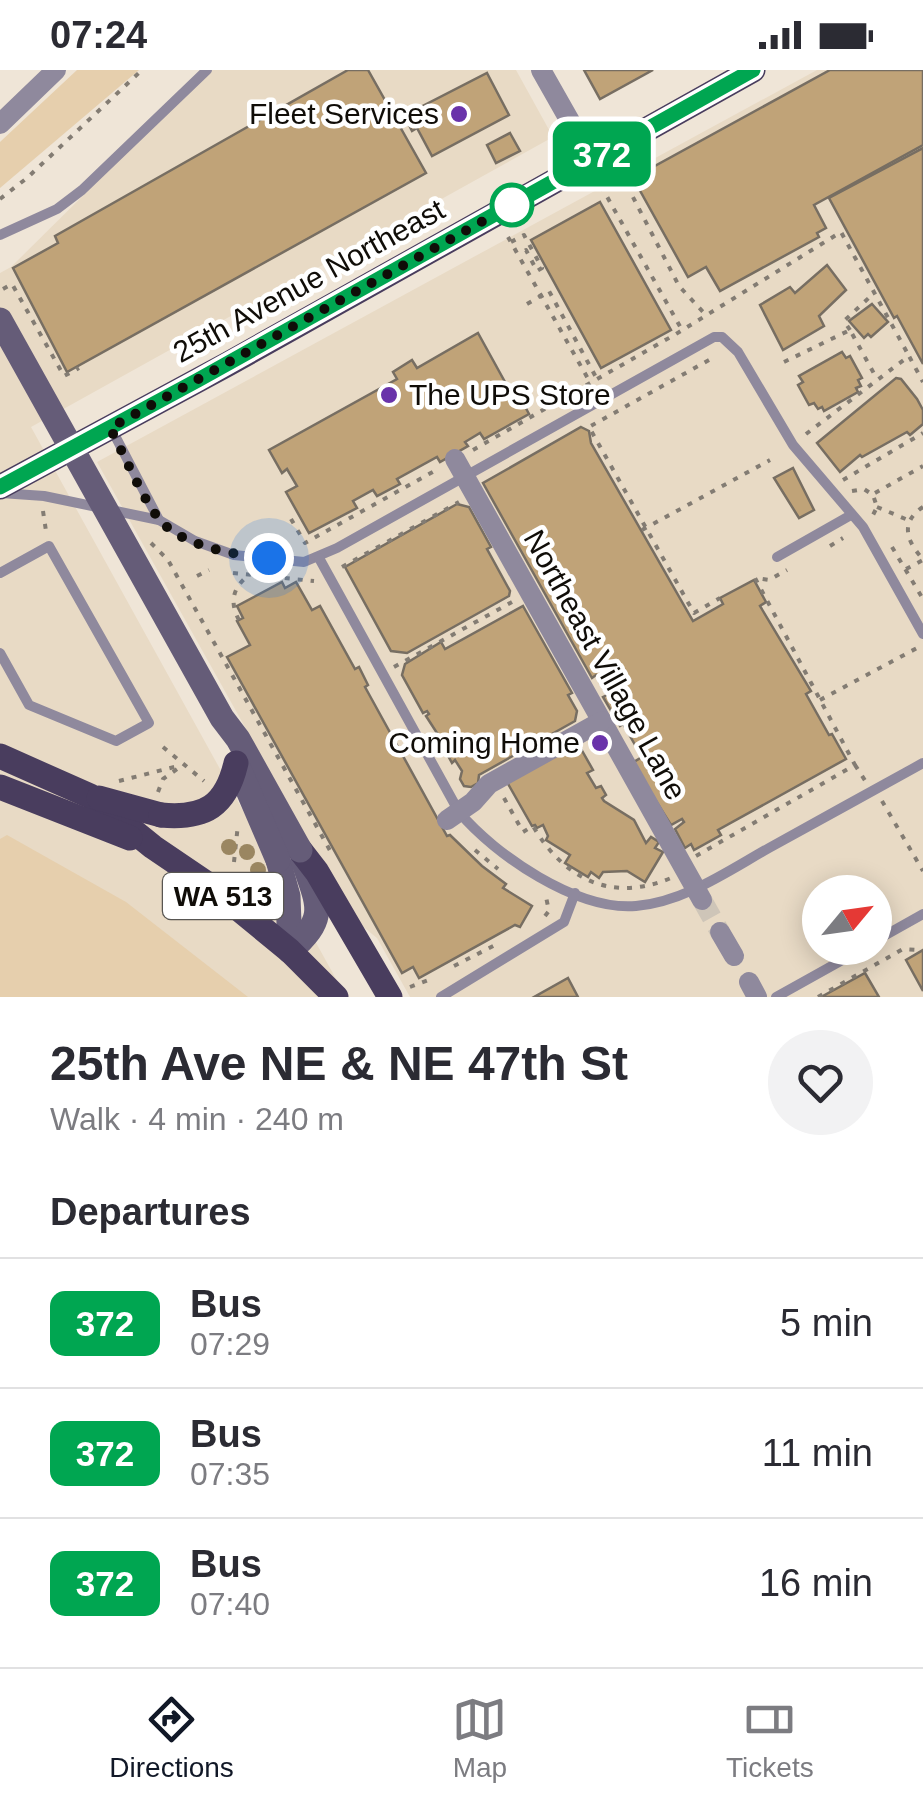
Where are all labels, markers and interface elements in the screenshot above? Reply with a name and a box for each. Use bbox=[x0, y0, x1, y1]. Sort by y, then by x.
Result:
text: 07:24 bbox=[50, 14, 147, 56]
place label: Fleet Services bbox=[249, 97, 439, 130]
marker: Fleet Services bbox=[448, 103, 470, 125]
line badge: 372 bbox=[544, 122, 660, 186]
text: 372 bbox=[573, 135, 631, 174]
unlabelled marker bbox=[491, 184, 533, 226]
street label: 25th Avenue Northeast bbox=[168, 192, 451, 369]
place label: The UPS Store bbox=[409, 378, 611, 411]
marker: The UPS Store bbox=[378, 384, 400, 406]
street label: Northeast Village Lane bbox=[518, 524, 693, 805]
your location bbox=[244, 533, 294, 583]
place label: Coming Home bbox=[388, 726, 580, 759]
marker: Coming Home bbox=[589, 732, 611, 754]
road number: WA 513 bbox=[163, 873, 283, 919]
north arrow bbox=[802, 875, 892, 965]
map controls bbox=[802, 875, 892, 965]
button: heart bbox=[768, 1030, 873, 1135]
text: 25th Ave NE & NE 47th St bbox=[50, 1037, 628, 1090]
text: Walk · 4 min · 240 m bbox=[50, 1101, 344, 1137]
text: Departures bbox=[50, 1191, 251, 1233]
text: Bus bbox=[190, 1283, 262, 1325]
text: 5 min bbox=[780, 1302, 873, 1344]
text: 372 bbox=[76, 1304, 134, 1343]
text: 07:29 bbox=[190, 1326, 270, 1362]
text: Bus bbox=[190, 1413, 262, 1455]
text: 11 min bbox=[762, 1432, 873, 1474]
text: 372 bbox=[76, 1434, 134, 1473]
text: 07:35 bbox=[190, 1456, 270, 1492]
text: Bus bbox=[190, 1543, 262, 1585]
text: 16 min bbox=[759, 1562, 873, 1604]
text: 372 bbox=[76, 1564, 134, 1603]
text: 07:40 bbox=[190, 1586, 270, 1622]
tab: Directions bbox=[109, 1692, 234, 1784]
tab: Map bbox=[452, 1692, 507, 1784]
tab: Tickets bbox=[726, 1692, 814, 1784]

